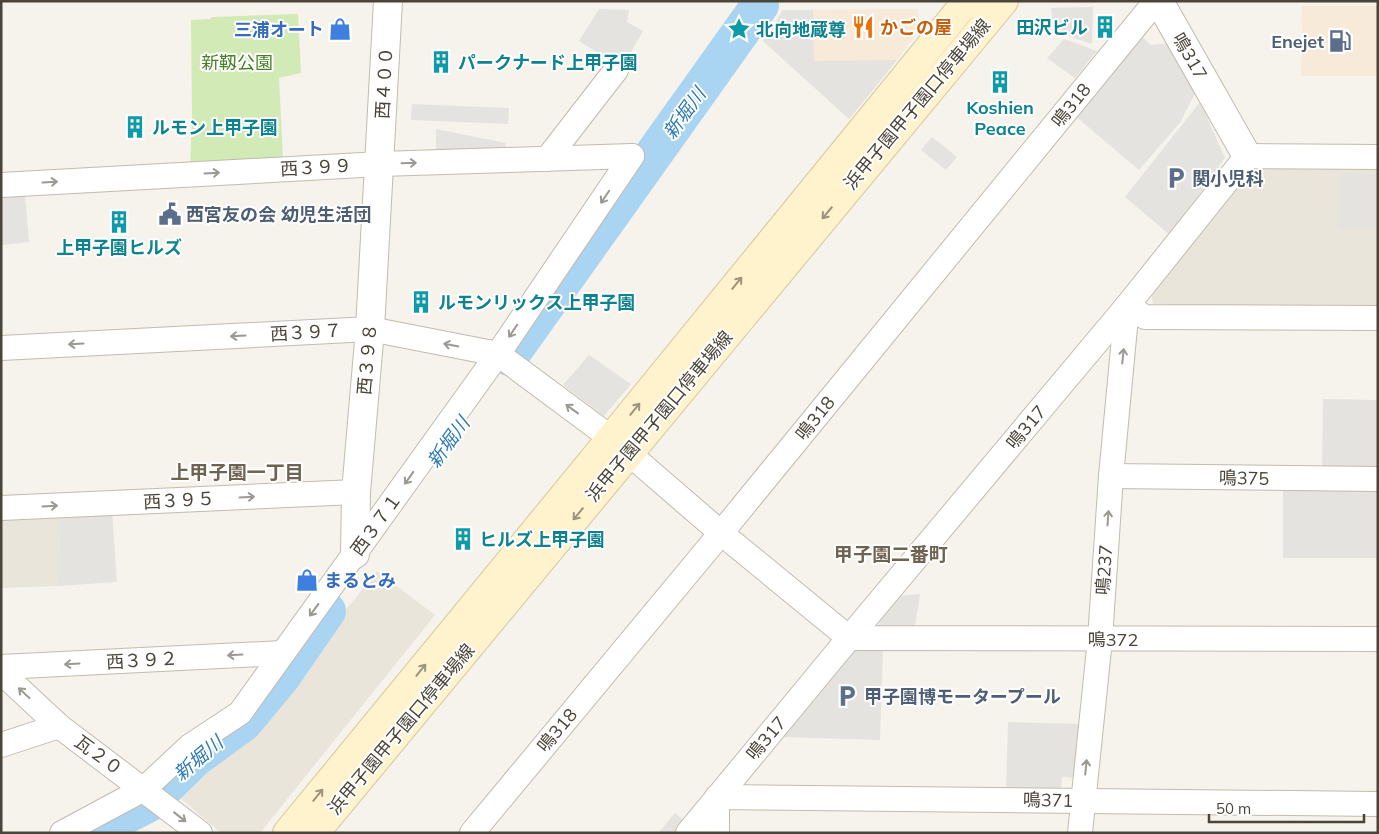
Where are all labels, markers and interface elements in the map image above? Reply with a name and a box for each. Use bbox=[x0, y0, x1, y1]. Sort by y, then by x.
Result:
street label: 浜甲子園甲子園口停車場線 bbox=[839, 14, 995, 194]
restaurant icon: かごの屋 bbox=[850, 14, 876, 40]
building icon: 田沢ビル bbox=[1092, 14, 1118, 40]
shop icon: 三浦オート bbox=[327, 16, 353, 42]
place icon: 北向地蔵尊 bbox=[726, 16, 752, 42]
place label: かごの屋 bbox=[880, 16, 952, 39]
place label: 田沢ビル bbox=[1016, 16, 1088, 39]
place label: 三浦オート bbox=[234, 18, 324, 41]
place label: 北向地蔵尊 bbox=[756, 18, 846, 41]
street label: 鳴317 bbox=[1167, 28, 1213, 84]
fuel station icon: Enejet bbox=[1327, 28, 1353, 54]
place label: Enejet bbox=[1271, 30, 1324, 53]
street label: 西４００ bbox=[371, 46, 397, 120]
building icon: パークナード上甲子園 bbox=[428, 49, 454, 75]
park label: 新靱公園 bbox=[201, 51, 273, 74]
place label: パークナード上甲子園 bbox=[458, 51, 638, 74]
building icon: Koshien Peace bbox=[987, 69, 1013, 95]
street label: 鳴318 bbox=[1046, 78, 1096, 132]
water label: 新堀川 bbox=[658, 81, 712, 143]
place label: Koshien Peace bbox=[966, 96, 1034, 140]
building icon: ルモン上甲子園 bbox=[122, 114, 148, 140]
place label: ルモン上甲子園 bbox=[152, 116, 278, 139]
street label: 西３９９ bbox=[279, 154, 353, 180]
one-way arrow bbox=[401, 158, 417, 168]
parking icon: 関小児科 bbox=[1163, 165, 1189, 191]
place label: 関小児科 bbox=[1192, 167, 1264, 190]
one-way arrow bbox=[204, 169, 220, 178]
one-way arrow bbox=[42, 178, 58, 187]
one-way arrow bbox=[599, 190, 610, 204]
public building icon: 西宮友の会 幼児生活団 bbox=[157, 201, 183, 227]
place label: 西宮友の会 幼児生活団 bbox=[186, 203, 371, 226]
one-way arrow bbox=[821, 207, 832, 220]
building icon: 上甲子園ヒルズ bbox=[106, 209, 132, 235]
place label: 上甲子園ヒルズ bbox=[56, 236, 182, 259]
one-way arrow bbox=[732, 276, 743, 289]
building icon: ルモンリックス上甲子園 bbox=[408, 289, 434, 315]
place label: ルモンリックス上甲子園 bbox=[438, 291, 635, 314]
street label: 西３９７ bbox=[269, 319, 343, 345]
street label: 西３９８ bbox=[352, 322, 382, 396]
one-way arrow bbox=[508, 324, 518, 338]
street label: 浜甲子園甲子園口停車場線 bbox=[581, 326, 737, 506]
one-way arrow bbox=[230, 331, 246, 340]
one-way arrow bbox=[68, 340, 84, 349]
one-way arrow bbox=[444, 340, 460, 349]
one-way arrow bbox=[1118, 348, 1127, 364]
street label: 鳴318 bbox=[790, 391, 840, 445]
street label: 鳴317 bbox=[1001, 400, 1051, 454]
one-way arrow bbox=[629, 402, 640, 415]
one-way arrow bbox=[566, 403, 579, 414]
water label: 新堀川 bbox=[422, 410, 476, 472]
district label: 上甲子園一丁目 bbox=[170, 460, 304, 484]
street label: 鳴375 bbox=[1219, 466, 1270, 490]
one-way arrow bbox=[404, 471, 414, 485]
street label: 西３９５ bbox=[142, 487, 216, 513]
street label: 西３７１ bbox=[346, 488, 406, 560]
one-way arrow bbox=[239, 492, 255, 501]
one-way arrow bbox=[42, 501, 58, 511]
one-way arrow bbox=[573, 507, 584, 520]
one-way arrow bbox=[1103, 510, 1113, 526]
building icon: ヒルズ上甲子園 bbox=[450, 526, 476, 552]
place label: ヒルズ上甲子園 bbox=[479, 528, 605, 551]
district label: 甲子園二番町 bbox=[834, 542, 948, 566]
street label: 鳴237 bbox=[1091, 544, 1117, 596]
shop icon: まるとみ bbox=[294, 567, 320, 593]
place label: まるとみ bbox=[324, 569, 396, 592]
one-way arrow bbox=[309, 603, 319, 617]
street label: 鳴372 bbox=[1088, 628, 1138, 651]
street label: 浜甲子園甲子園口停車場線 bbox=[323, 639, 479, 819]
street label: 西３９２ bbox=[105, 647, 179, 673]
one-way arrow bbox=[227, 651, 243, 660]
one-way arrow bbox=[65, 659, 81, 668]
one-way arrow bbox=[415, 663, 426, 676]
parking icon: 甲子園博モータープール bbox=[834, 683, 860, 709]
place label: 甲子園博モータープール bbox=[864, 685, 1061, 708]
one-way arrow bbox=[17, 687, 30, 699]
street label: 鳴318 bbox=[532, 703, 582, 757]
street label: 鳴317 bbox=[741, 711, 791, 765]
water label: 新堀川 bbox=[168, 729, 229, 786]
street label: 瓦２０ bbox=[70, 730, 128, 780]
one-way arrow bbox=[1082, 759, 1091, 775]
street label: 鳴371 bbox=[1023, 788, 1073, 812]
one-way arrow bbox=[312, 789, 323, 802]
scale bar bbox=[1209, 792, 1364, 824]
text: 50 m bbox=[1216, 799, 1251, 818]
one-way arrow bbox=[174, 812, 187, 823]

